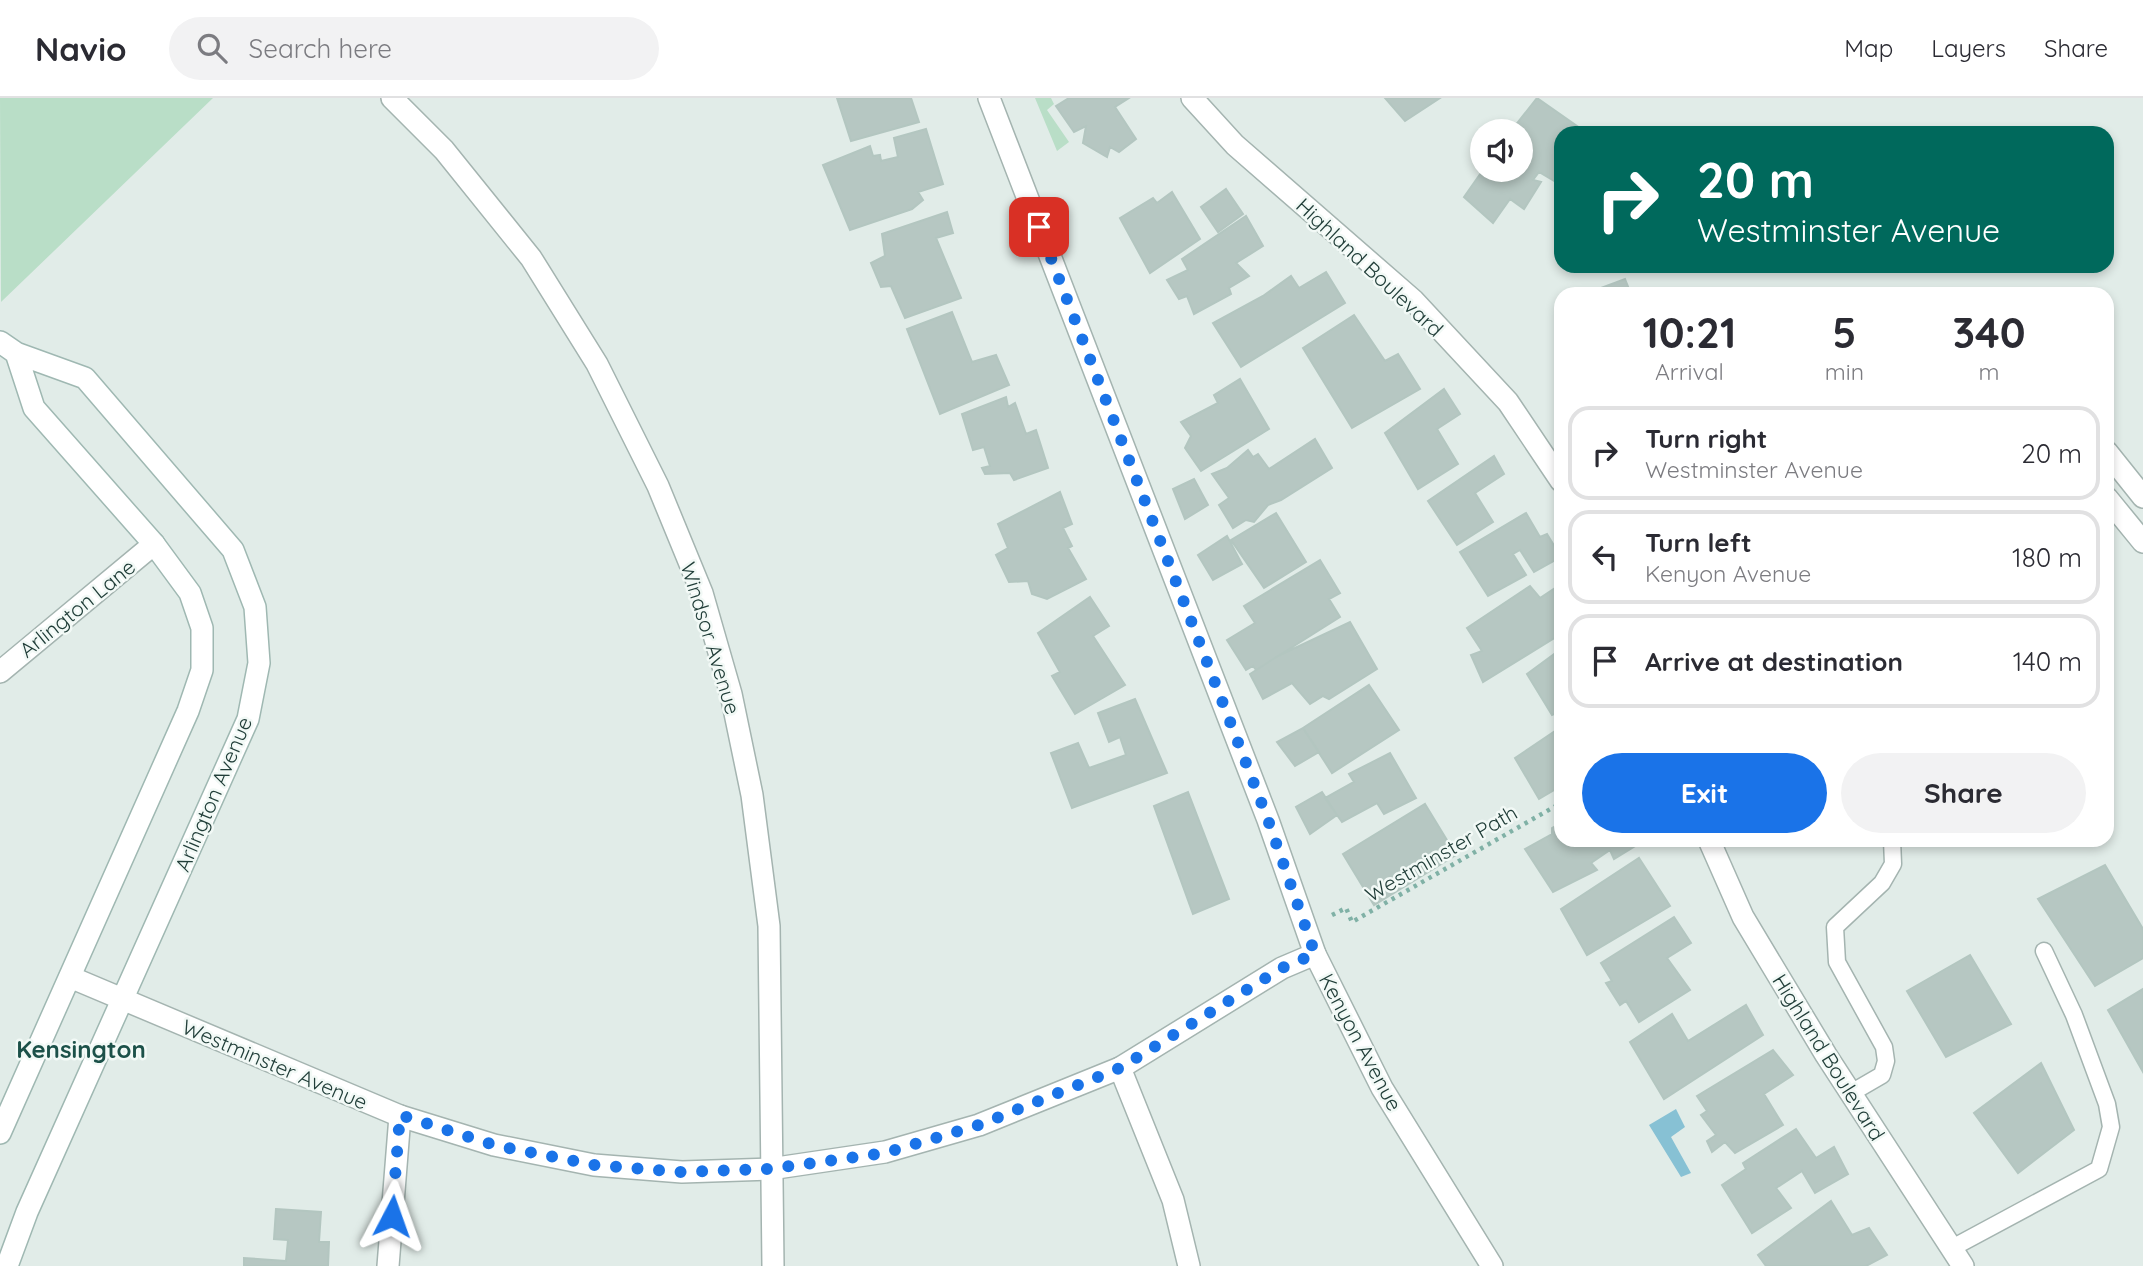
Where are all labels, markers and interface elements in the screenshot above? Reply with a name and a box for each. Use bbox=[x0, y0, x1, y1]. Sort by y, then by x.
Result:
search box bbox=[169, 17, 659, 80]
text: Navio bbox=[35, 28, 127, 69]
icon: search bbox=[193, 29, 231, 67]
text: Search here bbox=[249, 32, 392, 65]
text: Map bbox=[1844, 33, 1893, 63]
text: Layers bbox=[1931, 33, 2006, 63]
text: Share bbox=[2044, 33, 2108, 63]
map controls bbox=[1470, 119, 1533, 182]
button: sound bbox=[1470, 119, 1533, 182]
text: 20 m bbox=[1697, 149, 1814, 210]
icon: right bbox=[1582, 154, 1673, 245]
street label: Highland Boulevard bbox=[1291, 192, 1449, 342]
pin bbox=[1009, 197, 1069, 257]
icon: arrive bbox=[1020, 208, 1058, 246]
text: Westminster Avenue bbox=[1697, 210, 2000, 250]
text: 10:21 bbox=[1642, 306, 1736, 359]
text: 5 bbox=[1832, 306, 1856, 359]
text: 340 bbox=[1952, 306, 2026, 359]
text: Arrival bbox=[1655, 357, 1724, 386]
text: min bbox=[1825, 357, 1864, 386]
text: m bbox=[1978, 357, 1999, 386]
text: Turn right bbox=[1645, 422, 1767, 455]
icon: right bbox=[1586, 434, 1624, 472]
text: 20 m bbox=[2021, 437, 2082, 470]
text: Westminster Avenue bbox=[1645, 455, 1863, 484]
text: Turn left bbox=[1645, 526, 1752, 559]
icon: left bbox=[1586, 538, 1624, 576]
text: 180 m bbox=[2012, 541, 2082, 574]
street label: Arlington Lane bbox=[14, 553, 140, 663]
street label: Windsor Avenue bbox=[675, 559, 747, 717]
text: Kenyon Avenue bbox=[1645, 559, 1811, 588]
icon: arrive bbox=[1586, 642, 1624, 680]
text: Arrive at destination bbox=[1645, 645, 1903, 678]
text: 140 m bbox=[2013, 645, 2082, 678]
street label: Arlington Avenue bbox=[169, 713, 257, 875]
button: Exit bbox=[1582, 753, 1827, 833]
button: Share bbox=[1841, 753, 2086, 833]
street label: Westminster Path bbox=[1360, 799, 1522, 907]
street label: Kenyon Avenue bbox=[1314, 969, 1408, 1115]
street label: Highland Boulevard bbox=[1767, 969, 1891, 1145]
street label: Westminster Avenue bbox=[178, 1013, 372, 1115]
district label: Kensington bbox=[16, 1034, 146, 1064]
position arrow bbox=[355, 1179, 429, 1253]

